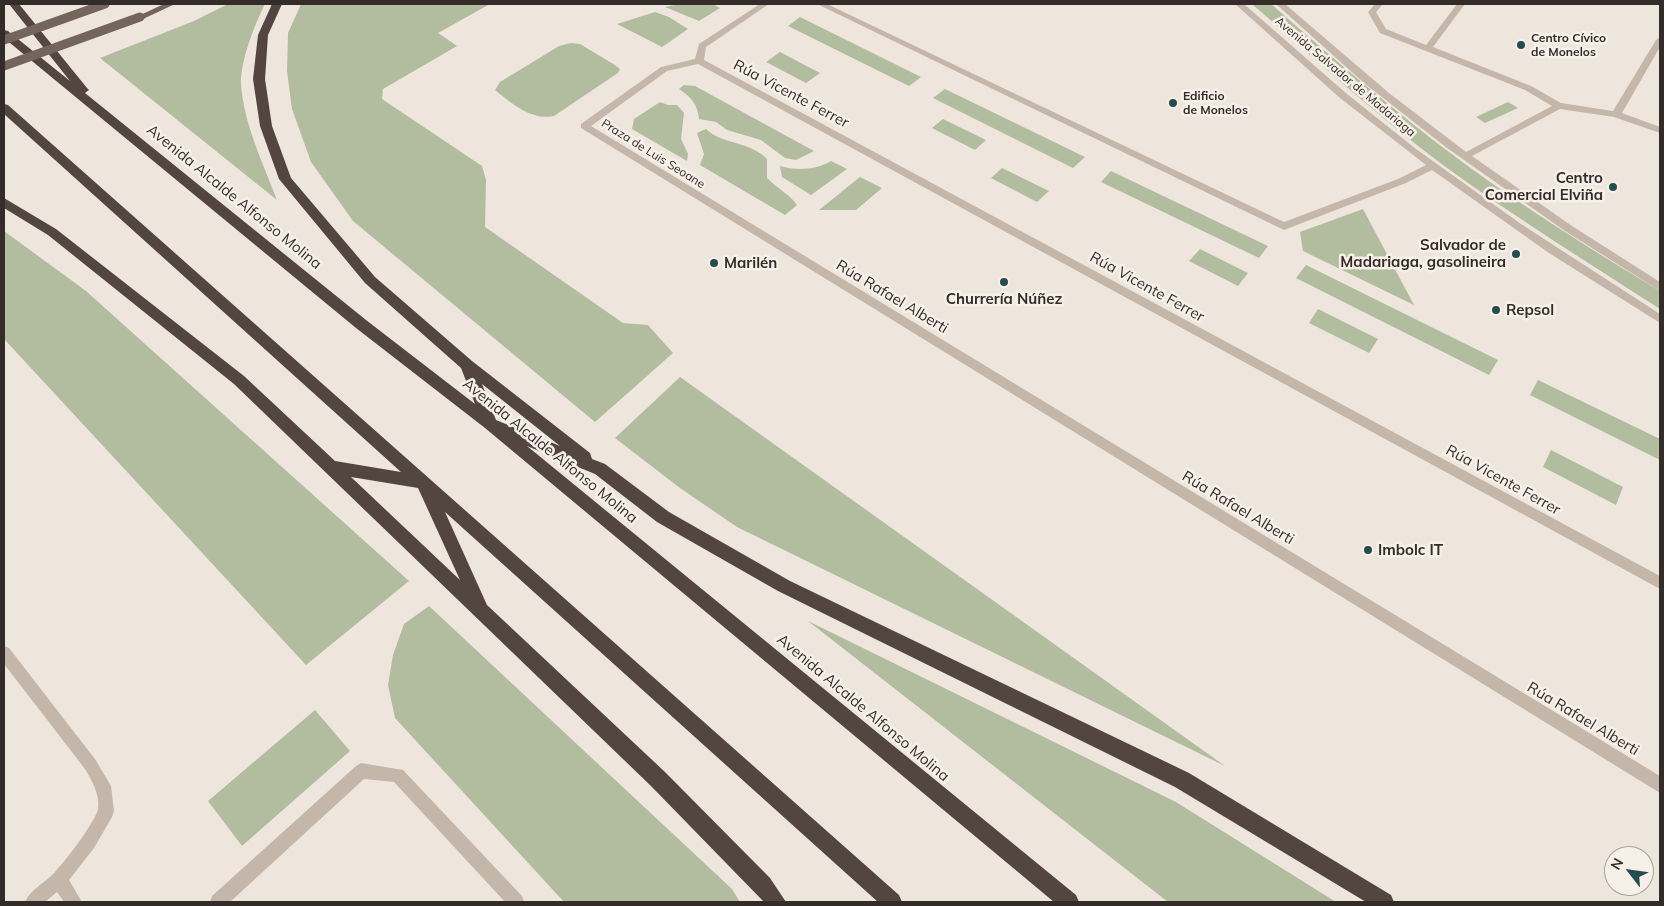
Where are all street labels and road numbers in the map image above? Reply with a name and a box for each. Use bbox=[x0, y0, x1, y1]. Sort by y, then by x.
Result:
street label: Avenida Salvador de Madariaga bbox=[1272, 14, 1418, 140]
street label: Rúa Vicente Ferrer bbox=[730, 56, 852, 132]
street label: Praza de Luis Seoane bbox=[599, 116, 707, 192]
street label: Avenida Alcalde Alfonso Molina bbox=[143, 121, 325, 273]
street label: Rúa Vicente Ferrer bbox=[1087, 248, 1207, 326]
street label: Rúa Rafael Alberti bbox=[833, 256, 951, 338]
street label: Avenida Alcalde Alfonso Molina bbox=[459, 375, 641, 527]
street label: Rúa Vicente Ferrer bbox=[1443, 441, 1563, 519]
street label: Rúa Rafael Alberti bbox=[1179, 467, 1297, 549]
street label: Avenida Alcalde Alfonso Molina bbox=[773, 631, 953, 785]
street label: Rúa Rafael Alberti bbox=[1524, 678, 1642, 760]

